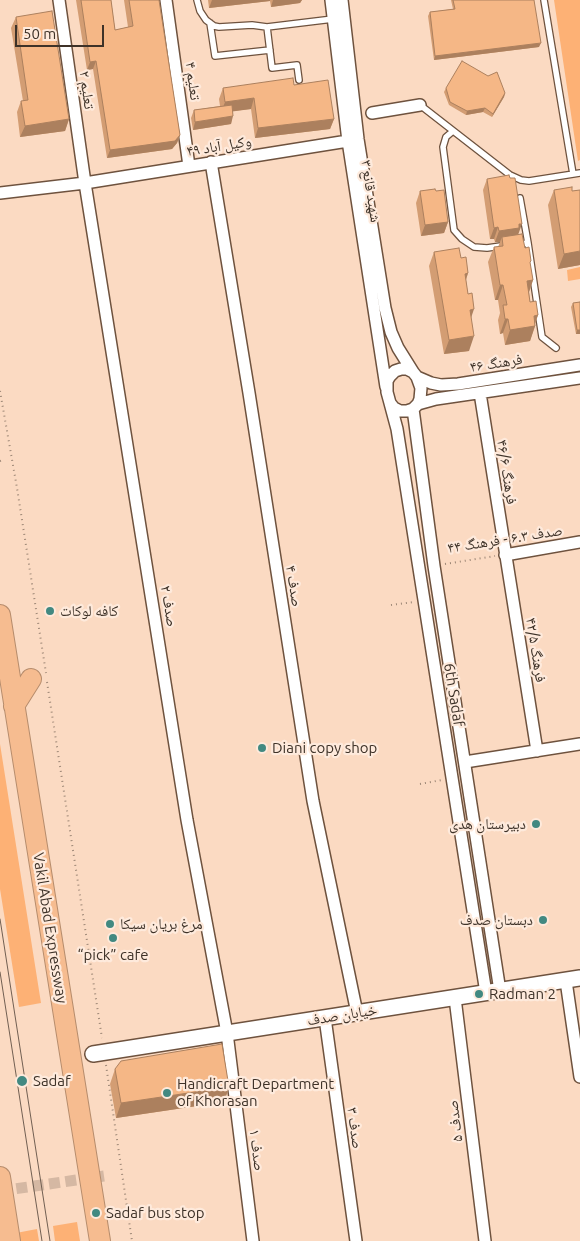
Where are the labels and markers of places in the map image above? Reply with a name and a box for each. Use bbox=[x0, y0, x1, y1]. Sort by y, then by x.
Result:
place label: کافه لوکات bbox=[60, 602, 118, 620]
marker: کافه لوکات bbox=[44, 605, 56, 617]
place label: Diani copy shop bbox=[272, 739, 377, 757]
marker: Diani copy shop bbox=[256, 742, 268, 754]
place label: دبیرستان هدی bbox=[449, 815, 526, 833]
marker: دبیرستان هدی bbox=[530, 818, 542, 830]
place label: دبستان صدف bbox=[460, 911, 533, 929]
marker: دبستان صدف bbox=[537, 914, 549, 926]
place label: مرغ بریان سیکا bbox=[120, 915, 203, 933]
marker: مرغ بریان سیکا bbox=[104, 918, 116, 930]
marker: “pick” cafe bbox=[107, 932, 119, 944]
place label: “pick” cafe bbox=[77, 946, 149, 964]
place label: Radman 2 bbox=[489, 985, 556, 1003]
marker: Radman 2 bbox=[473, 988, 485, 1000]
place label: Sadaf bbox=[33, 1072, 71, 1090]
marker: Sadaf bbox=[15, 1074, 29, 1088]
place label: Handicraft Department of Khorasan bbox=[177, 1075, 334, 1110]
marker: Handicraft Department of Khorasan bbox=[161, 1087, 173, 1099]
place label: Sadaf bus stop bbox=[106, 1204, 204, 1222]
marker: Sadaf bus stop bbox=[90, 1207, 102, 1219]

